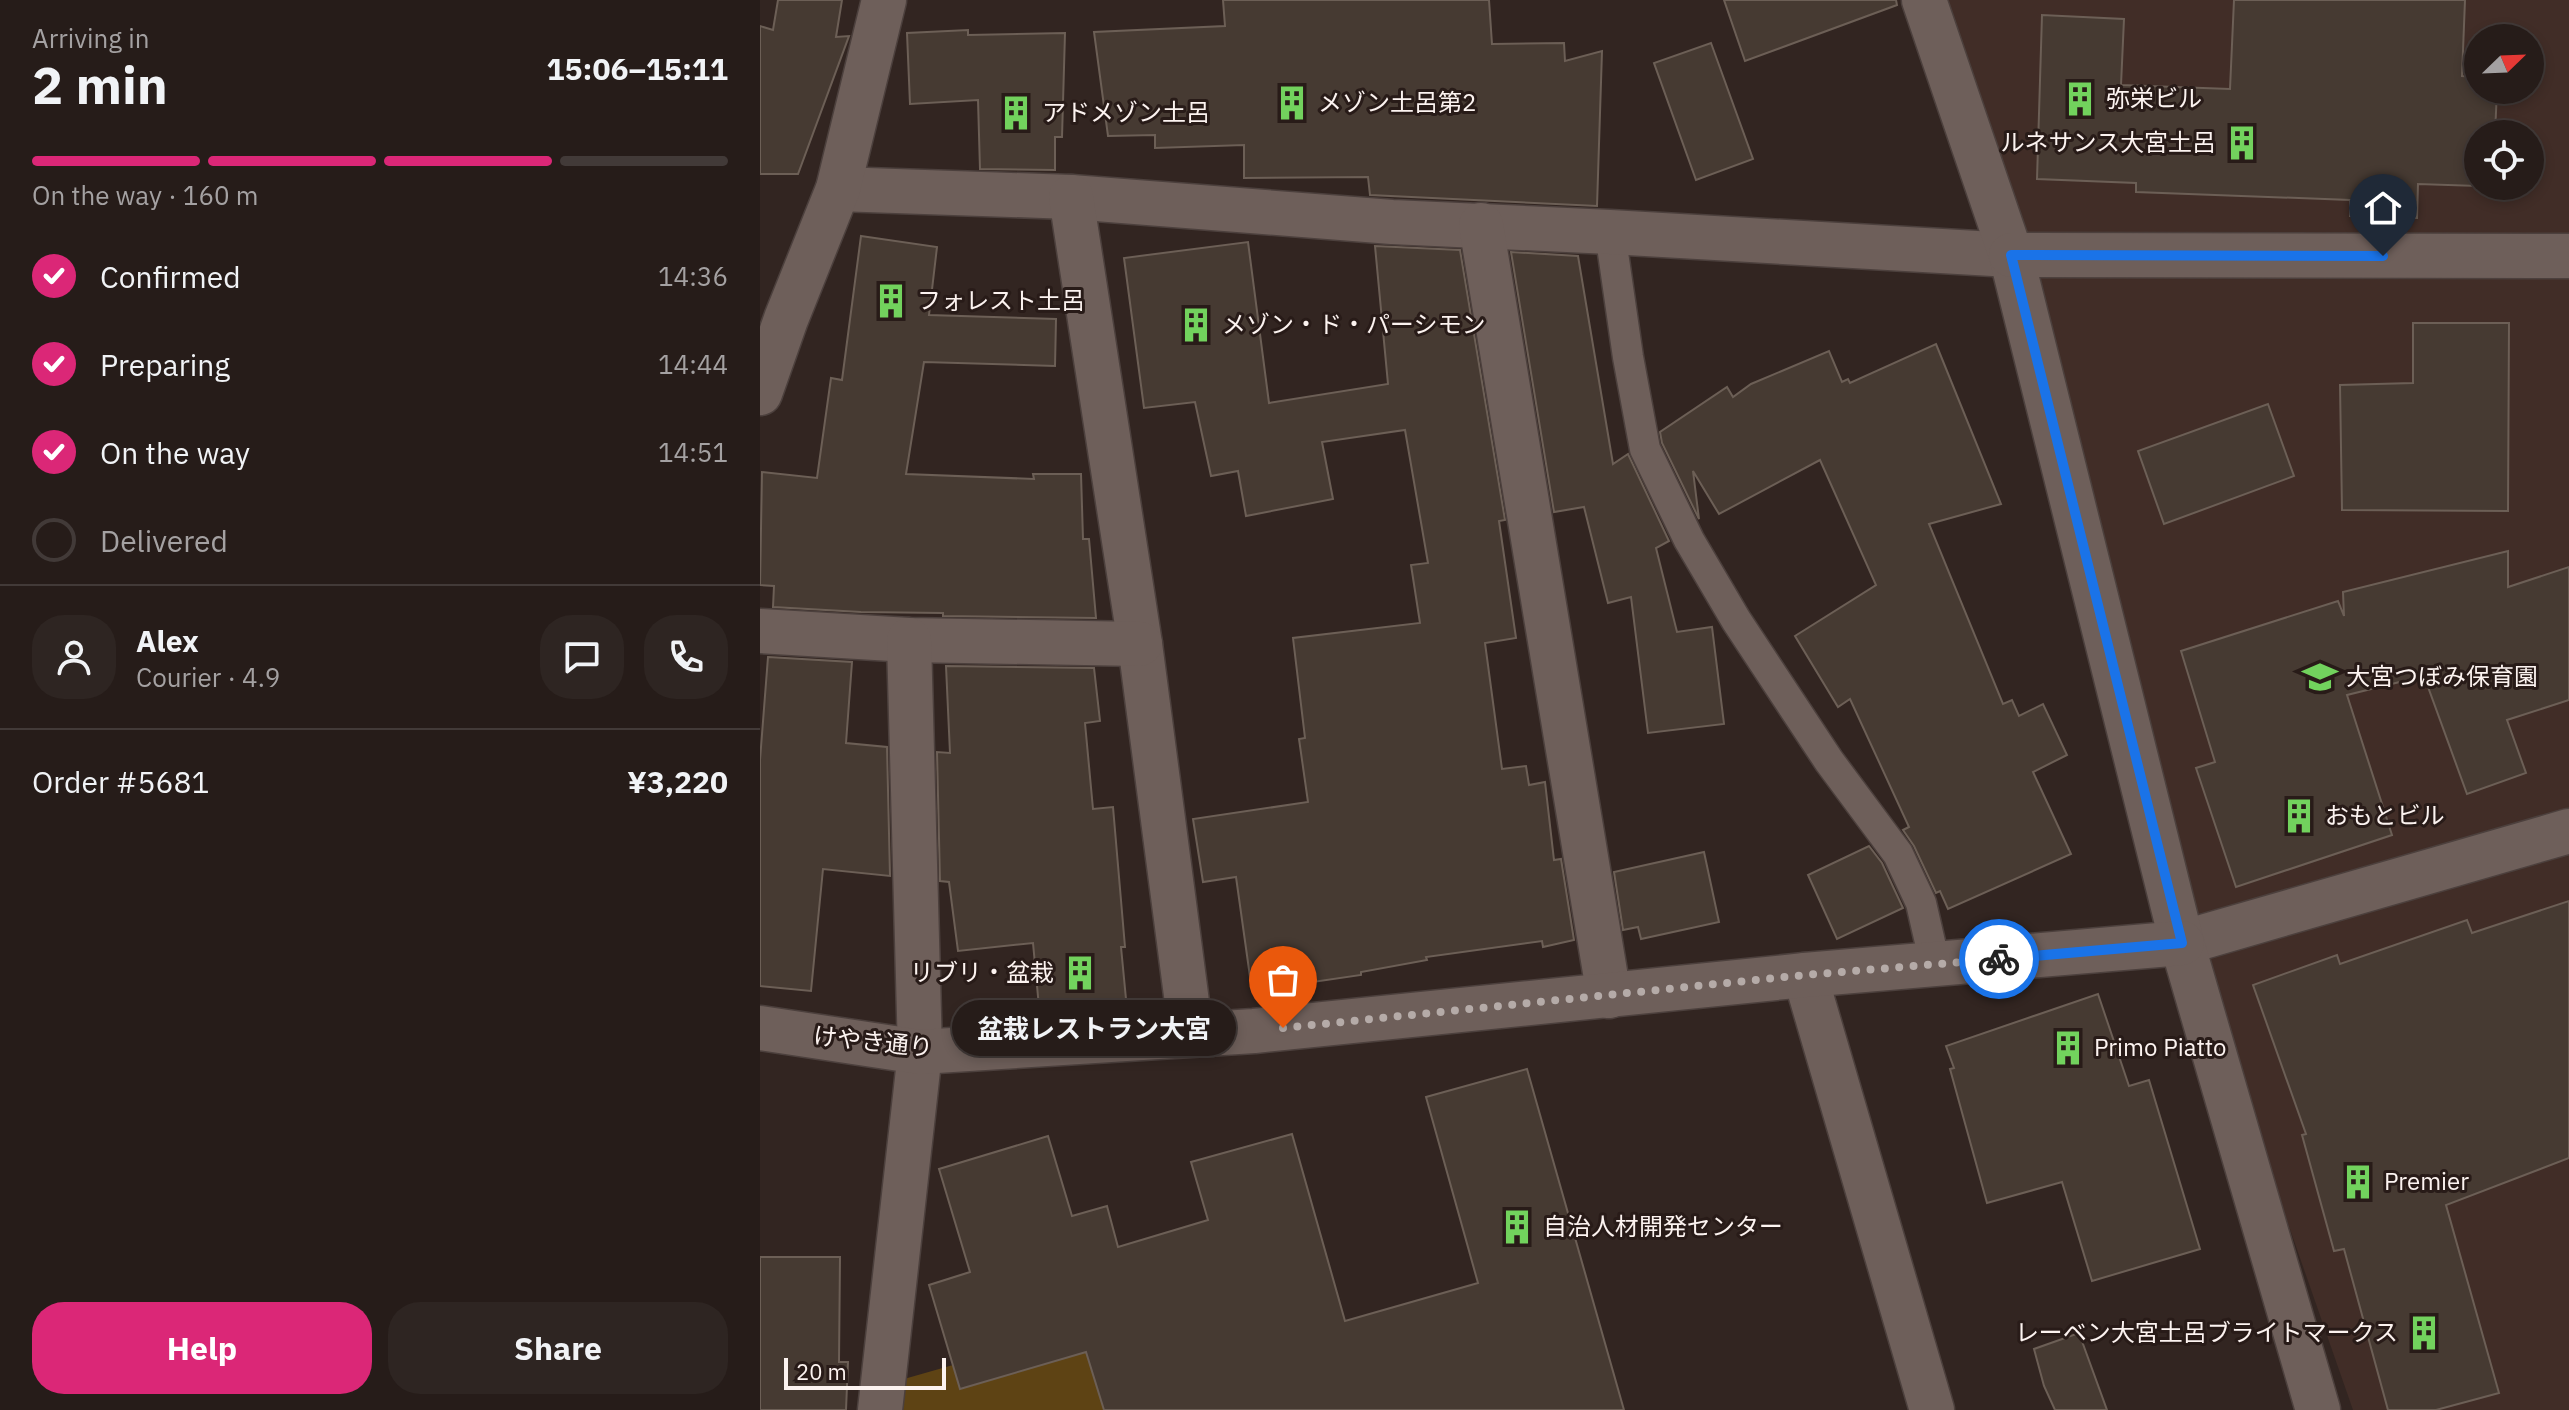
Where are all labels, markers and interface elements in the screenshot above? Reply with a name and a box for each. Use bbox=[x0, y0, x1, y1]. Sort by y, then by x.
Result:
text: Arriving in bbox=[32, 21, 149, 55]
north arrow bbox=[2464, 24, 2544, 104]
map controls bbox=[2464, 24, 2544, 200]
text: 15:06–15:11 bbox=[547, 49, 728, 88]
text: 2 min bbox=[32, 51, 168, 118]
building icon: 弥栄ビル bbox=[2061, 80, 2099, 118]
place label: 弥栄ビル bbox=[2106, 82, 2202, 114]
building icon: メゾン土呂第2 bbox=[1273, 84, 1311, 122]
place label: メゾン土呂第2 bbox=[1318, 86, 1476, 118]
building icon: アドメゾン土呂 bbox=[997, 94, 1035, 132]
place label: アドメゾン土呂 bbox=[1042, 96, 1210, 128]
button: locate bbox=[2464, 120, 2544, 200]
building icon: ルネサンス大宮土呂 bbox=[2223, 124, 2261, 162]
place label: ルネサンス大宮土呂 bbox=[2000, 126, 2216, 158]
pin bbox=[2349, 174, 2417, 256]
text: On the way · 160 m bbox=[32, 178, 258, 212]
icon: home bbox=[2361, 186, 2405, 230]
icon: check bbox=[32, 254, 76, 298]
text: Confirmed bbox=[100, 257, 241, 296]
text: 14:36 bbox=[658, 259, 728, 293]
building icon: フォレスト土呂 bbox=[872, 282, 910, 320]
place label: フォレスト土呂 bbox=[917, 284, 1085, 316]
building icon: メゾン・ド・パーシモン bbox=[1177, 306, 1215, 344]
place label: メゾン・ド・パーシモン bbox=[1222, 308, 1486, 340]
icon: check bbox=[32, 342, 76, 386]
text: Preparing bbox=[100, 345, 230, 384]
text: 14:44 bbox=[658, 347, 728, 381]
icon: check bbox=[32, 430, 76, 474]
text: On the way bbox=[100, 433, 250, 472]
text: 14:51 bbox=[658, 435, 728, 469]
text: Delivered bbox=[100, 521, 228, 560]
button: person bbox=[32, 615, 116, 699]
button: chat bbox=[540, 615, 624, 699]
button: phone bbox=[644, 615, 728, 699]
text: Alex bbox=[136, 621, 199, 660]
school or university icon: 大宮つぼみ保育園 bbox=[2301, 658, 2339, 696]
text: Courier · 4.9 bbox=[136, 660, 280, 694]
place label: 大宮つぼみ保育園 bbox=[2346, 660, 2538, 692]
text: Order #5681 bbox=[32, 762, 209, 801]
text: ¥3,220 bbox=[627, 762, 728, 801]
building icon: おもとビル bbox=[2280, 797, 2318, 835]
place label: おもとビル bbox=[2325, 799, 2445, 831]
courier bbox=[1959, 919, 2039, 999]
icon: bike bbox=[1977, 937, 2021, 981]
pin bbox=[1249, 946, 1317, 1028]
building icon: リブリ・盆栽 bbox=[1061, 954, 1099, 992]
place label: リブリ・盆栽 bbox=[910, 956, 1054, 988]
icon: bag bbox=[1261, 958, 1305, 1002]
callout: 盆栽レストラン大宮 bbox=[951, 1000, 1235, 1056]
text: 盆栽レストラン大宮 bbox=[977, 1011, 1211, 1045]
street label: けやき通り bbox=[812, 1019, 934, 1063]
building icon: Primo Piatto bbox=[2049, 1029, 2087, 1067]
place label: Primo Piatto bbox=[2094, 1031, 2227, 1063]
building icon: Premier bbox=[2339, 1163, 2377, 1201]
place label: Premier bbox=[2384, 1165, 2469, 1197]
building icon: 自治人材開発センター bbox=[1498, 1208, 1536, 1246]
place label: 自治人材開発センター bbox=[1543, 1210, 1783, 1242]
button: Help bbox=[32, 1302, 372, 1394]
button: Share bbox=[388, 1302, 728, 1394]
building icon: レーベン大宮土呂ブライトマークス bbox=[2405, 1314, 2443, 1352]
place label: レーベン大宮土呂ブライトマークス bbox=[2015, 1316, 2398, 1348]
scale bar bbox=[784, 1354, 946, 1390]
text: 20 m bbox=[796, 1357, 847, 1386]

